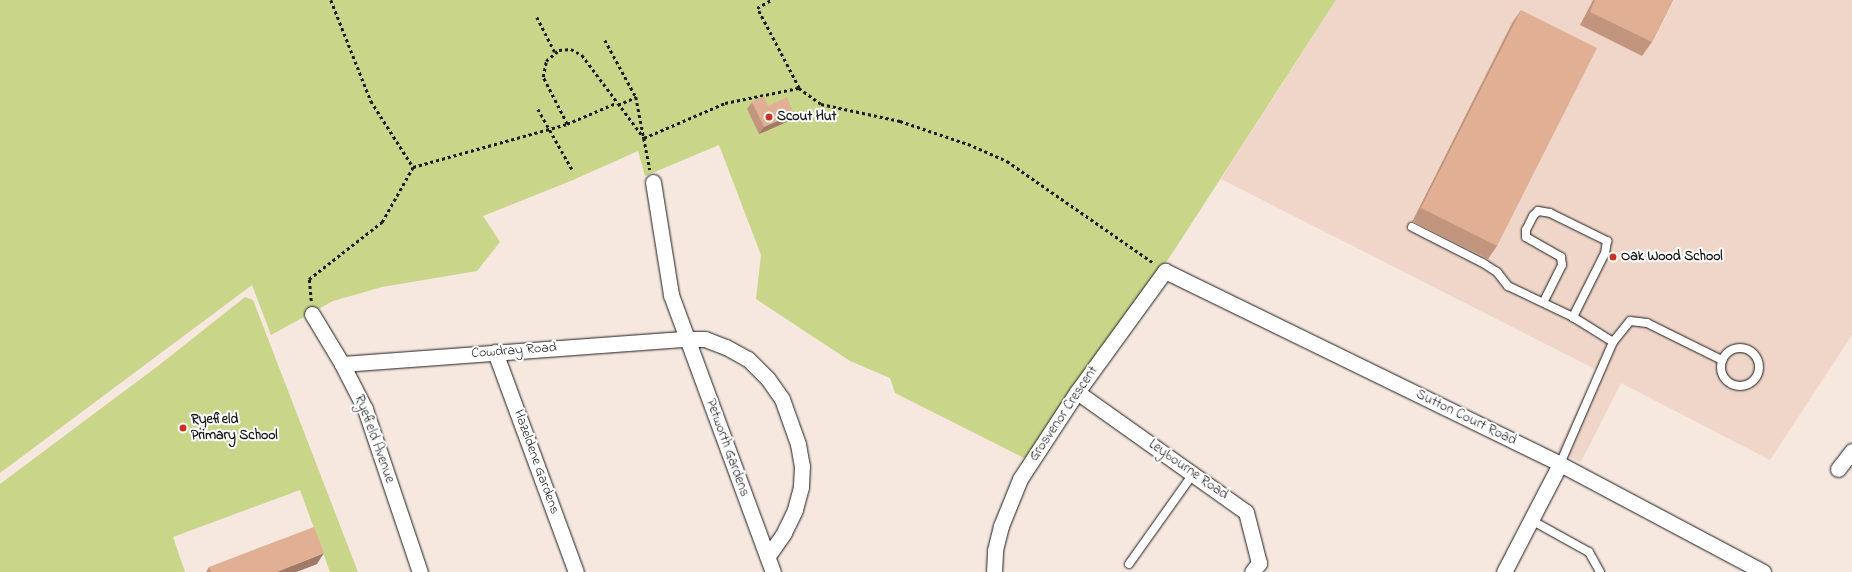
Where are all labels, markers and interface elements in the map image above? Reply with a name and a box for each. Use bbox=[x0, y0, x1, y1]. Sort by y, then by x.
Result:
place label: Scout Hut bbox=[777, 109, 836, 125]
marker: Scout Hut bbox=[764, 112, 774, 122]
place label: Oak Wood School bbox=[1621, 249, 1723, 265]
marker: Oak Wood School bbox=[1608, 252, 1618, 262]
street label: Cowdray Road bbox=[471, 340, 557, 362]
street label: Grosvenor Crescent bbox=[1026, 363, 1102, 465]
street label: Sutton Court Road bbox=[1413, 386, 1519, 450]
street label: Ryefield Avenue bbox=[350, 393, 398, 485]
street label: Petworth Gardens bbox=[702, 397, 752, 499]
street label: Hazeldene Gardens bbox=[509, 408, 563, 516]
place label: Ryefield Primary School bbox=[191, 412, 278, 444]
marker: Ryefield Primary School bbox=[178, 423, 188, 433]
street label: Leybourne Road bbox=[1145, 436, 1231, 504]

